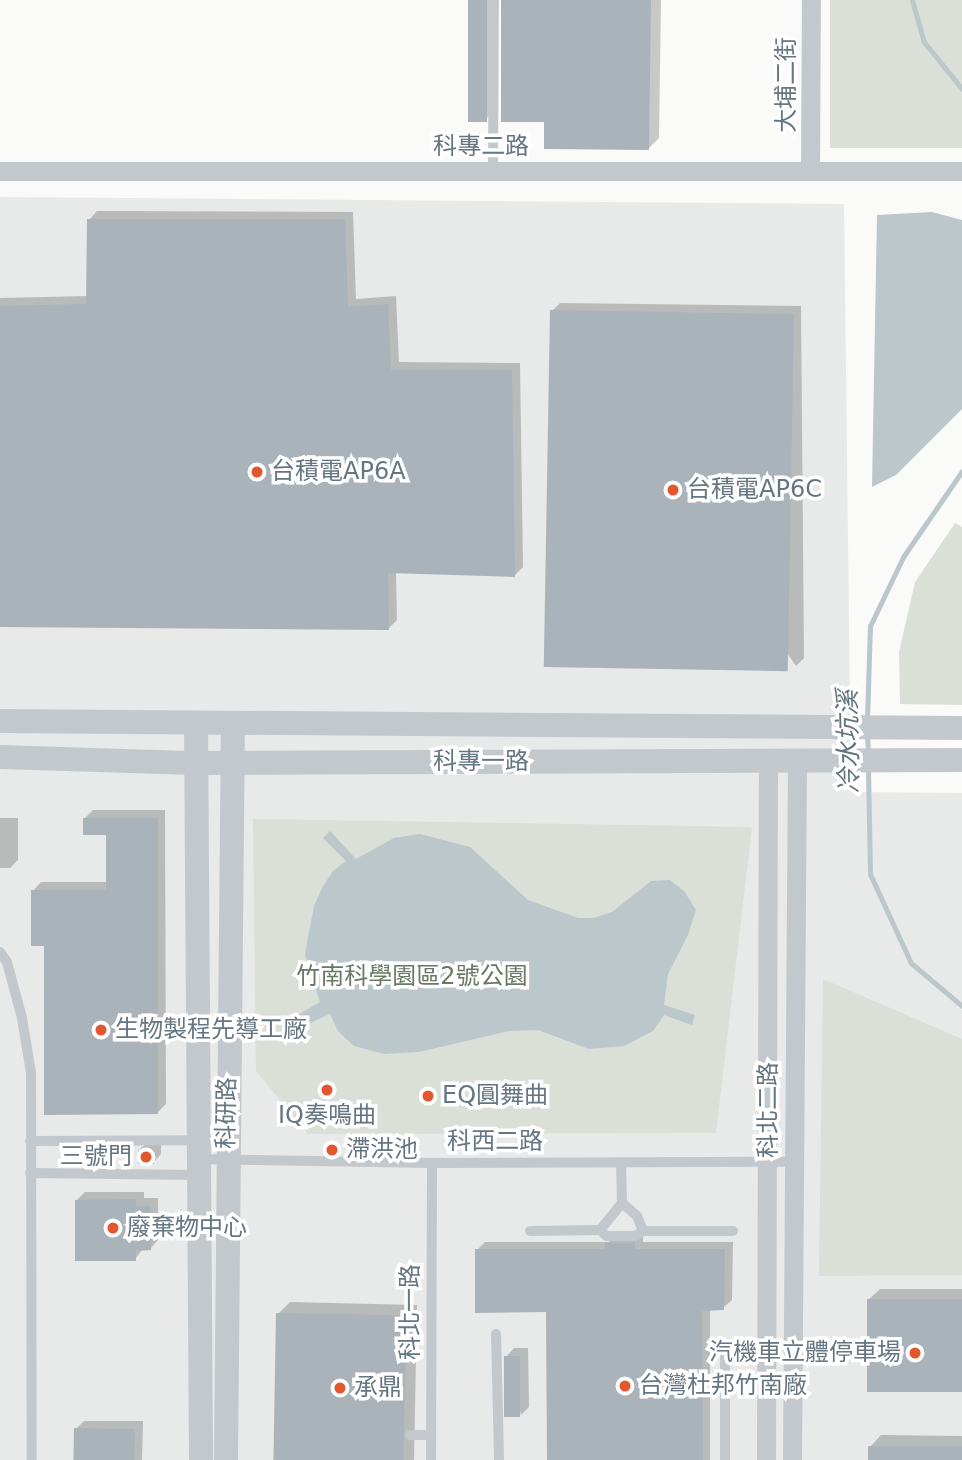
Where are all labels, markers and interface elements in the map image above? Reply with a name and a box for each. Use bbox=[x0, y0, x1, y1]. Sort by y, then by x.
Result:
street label: 大埔二街 bbox=[773, 37, 801, 133]
street label: 科專二路 bbox=[433, 133, 529, 161]
place label: 台積電AP6A bbox=[271, 458, 406, 486]
marker: 台積電AP6A bbox=[249, 464, 265, 480]
place label: 台積電AP6C bbox=[687, 476, 822, 504]
marker: 台積電AP6C bbox=[665, 482, 681, 498]
water label: 冷水坑溪 bbox=[832, 690, 866, 794]
street label: 科專一路 bbox=[433, 748, 529, 776]
park label: 竹南科學園區2號公園 bbox=[296, 963, 528, 991]
place label: 生物製程先導工廠 bbox=[115, 1016, 307, 1044]
marker: 生物製程先導工廠 bbox=[93, 1022, 109, 1038]
street label: 科北二路 bbox=[755, 1062, 783, 1158]
street label: 科研路 bbox=[212, 1077, 242, 1149]
marker: IQ奏鳴曲 bbox=[319, 1082, 335, 1098]
place label: EQ圓舞曲 bbox=[442, 1082, 548, 1110]
marker: EQ圓舞曲 bbox=[420, 1088, 436, 1104]
place label: IQ奏鳴曲 bbox=[278, 1102, 376, 1130]
street label: 科西二路 bbox=[447, 1128, 543, 1156]
place label: 滯洪池 bbox=[346, 1136, 418, 1164]
marker: 滯洪池 bbox=[324, 1142, 340, 1158]
place label: 三號門 bbox=[60, 1143, 132, 1171]
marker: 三號門 bbox=[138, 1149, 154, 1165]
place label: 廢棄物中心 bbox=[127, 1214, 247, 1242]
marker: 廢棄物中心 bbox=[105, 1220, 121, 1236]
street label: 科北一路 bbox=[397, 1264, 425, 1360]
place label: 汽機車立體停車場 bbox=[709, 1339, 901, 1367]
marker: 汽機車立體停車場 bbox=[907, 1345, 923, 1361]
place label: 台灣杜邦竹南廠 bbox=[639, 1372, 807, 1400]
place label: 承鼎 bbox=[354, 1374, 402, 1402]
marker: 台灣杜邦竹南廠 bbox=[617, 1378, 633, 1394]
marker: 承鼎 bbox=[332, 1380, 348, 1396]

